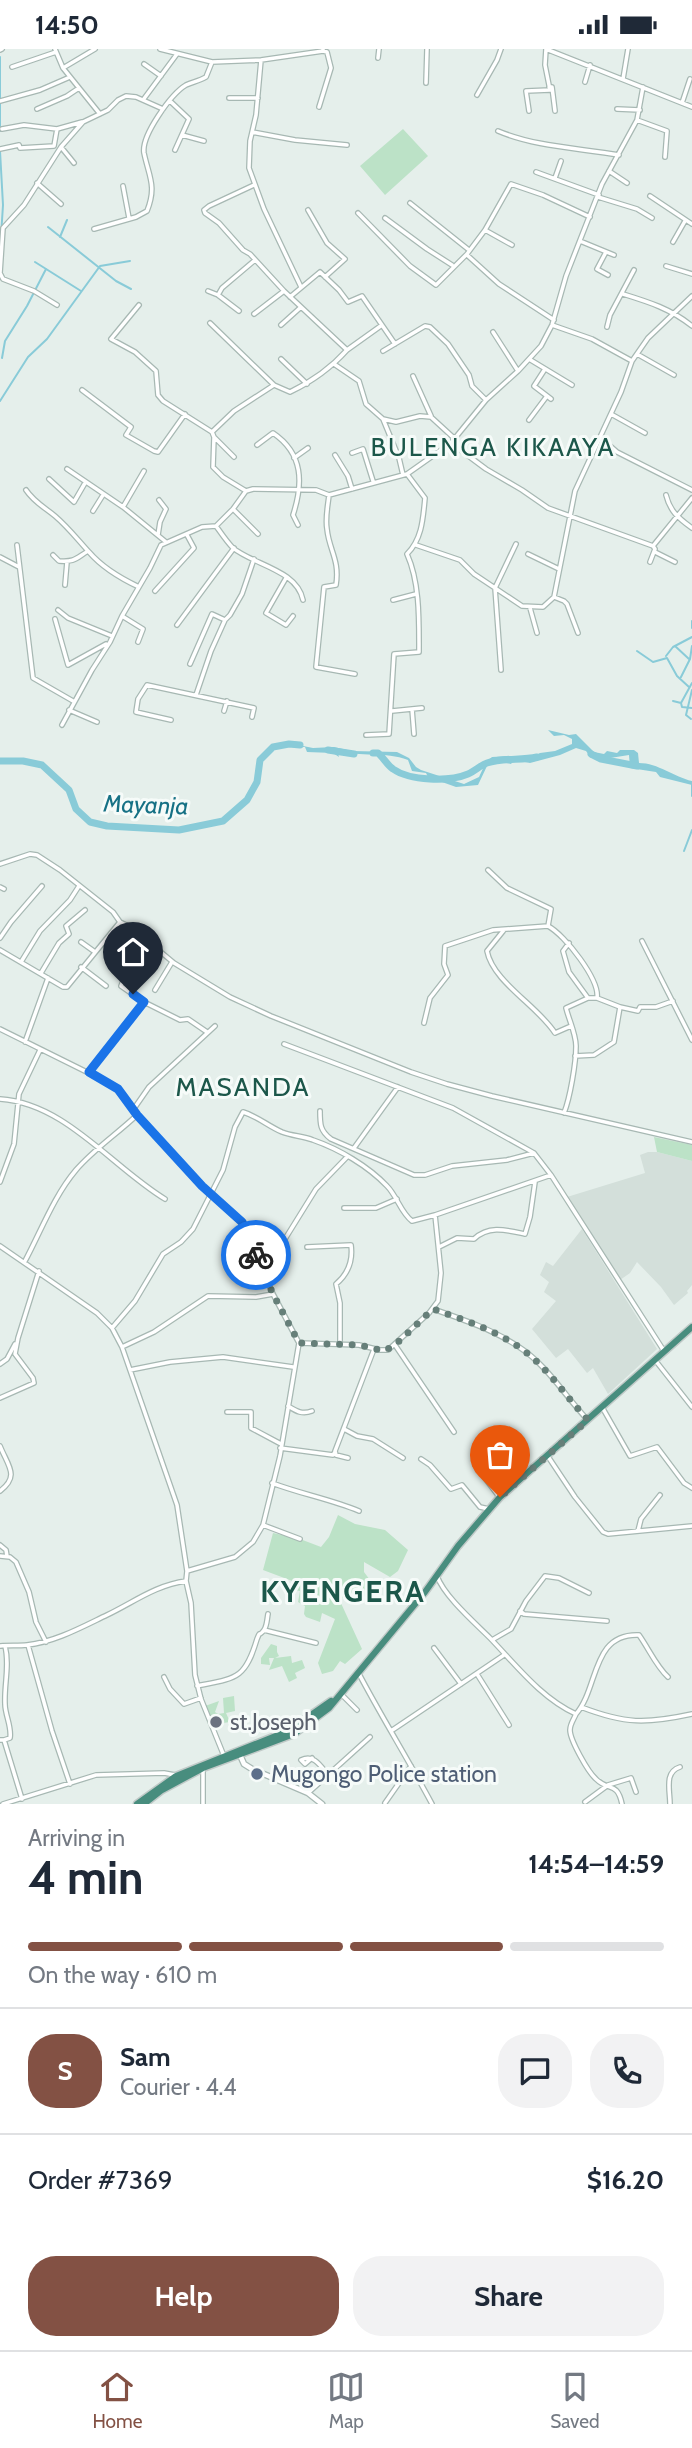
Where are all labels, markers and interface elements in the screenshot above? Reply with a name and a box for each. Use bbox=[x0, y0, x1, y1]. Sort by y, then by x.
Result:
text: 14:50 bbox=[35, 9, 99, 41]
district label: BULENGA KIKAAYA bbox=[371, 431, 615, 463]
water label: Mayanja bbox=[102, 788, 189, 820]
pin bbox=[103, 922, 163, 994]
icon: home bbox=[114, 933, 152, 971]
district label: MASANDA bbox=[175, 1071, 311, 1103]
courier bbox=[221, 1220, 291, 1290]
icon: bike bbox=[237, 1236, 275, 1274]
pin bbox=[470, 1425, 530, 1497]
icon: bag bbox=[481, 1436, 519, 1474]
district label: KYENGERA bbox=[260, 1573, 426, 1610]
place label: st.Joseph bbox=[230, 1708, 317, 1736]
marker: st.Joseph bbox=[208, 1714, 224, 1730]
place label: Mugongo Police station bbox=[271, 1760, 497, 1788]
marker: Mugongo Police station bbox=[249, 1766, 265, 1782]
text: Arriving in bbox=[28, 1824, 125, 1852]
text: 14:54–14:59 bbox=[528, 1848, 664, 1880]
text: 4 min bbox=[28, 1850, 143, 1906]
text: On the way · 610 m bbox=[28, 1961, 217, 1989]
button: chat bbox=[498, 2034, 572, 2108]
button: phone bbox=[590, 2034, 664, 2108]
text: Sam bbox=[120, 2041, 171, 2073]
text: S bbox=[57, 2055, 73, 2087]
text: Courier · 4.4 bbox=[120, 2073, 237, 2101]
text: Order #7369 bbox=[28, 2164, 173, 2196]
text: $16.20 bbox=[587, 2164, 664, 2196]
button: Help bbox=[28, 2256, 339, 2336]
button: Share bbox=[353, 2256, 664, 2336]
tab: Home bbox=[92, 2368, 142, 2433]
tab: Map bbox=[327, 2368, 365, 2433]
tab: Saved bbox=[550, 2368, 600, 2433]

